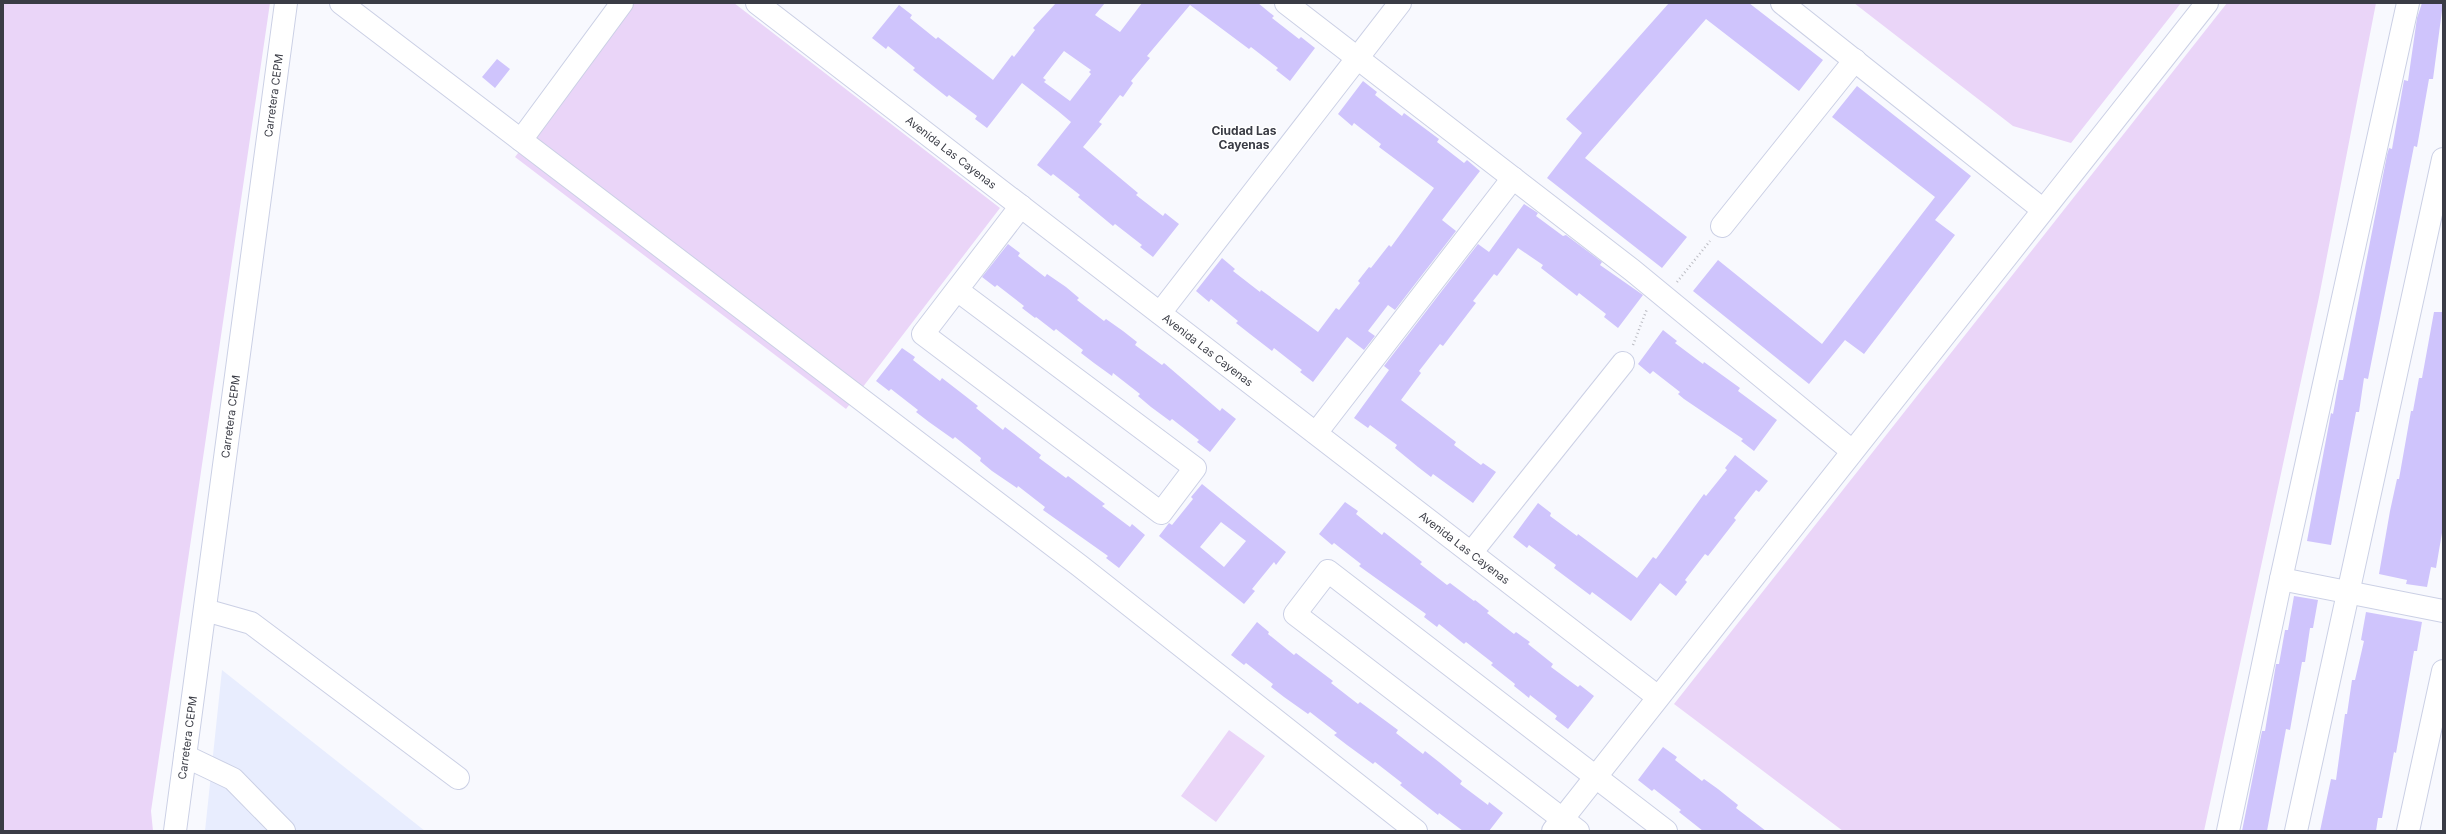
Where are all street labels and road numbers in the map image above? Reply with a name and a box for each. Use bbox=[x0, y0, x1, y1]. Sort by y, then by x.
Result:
street label: Carretera CEPM bbox=[261, 53, 286, 138]
street label: Avenida Las Cayenas bbox=[903, 113, 999, 192]
street label: Avenida Las Cayenas bbox=[1160, 311, 1256, 390]
street label: Carretera CEPM bbox=[218, 374, 243, 459]
street label: Avenida Las Cayenas bbox=[1416, 509, 1513, 587]
street label: Carretera CEPM bbox=[175, 695, 200, 780]

